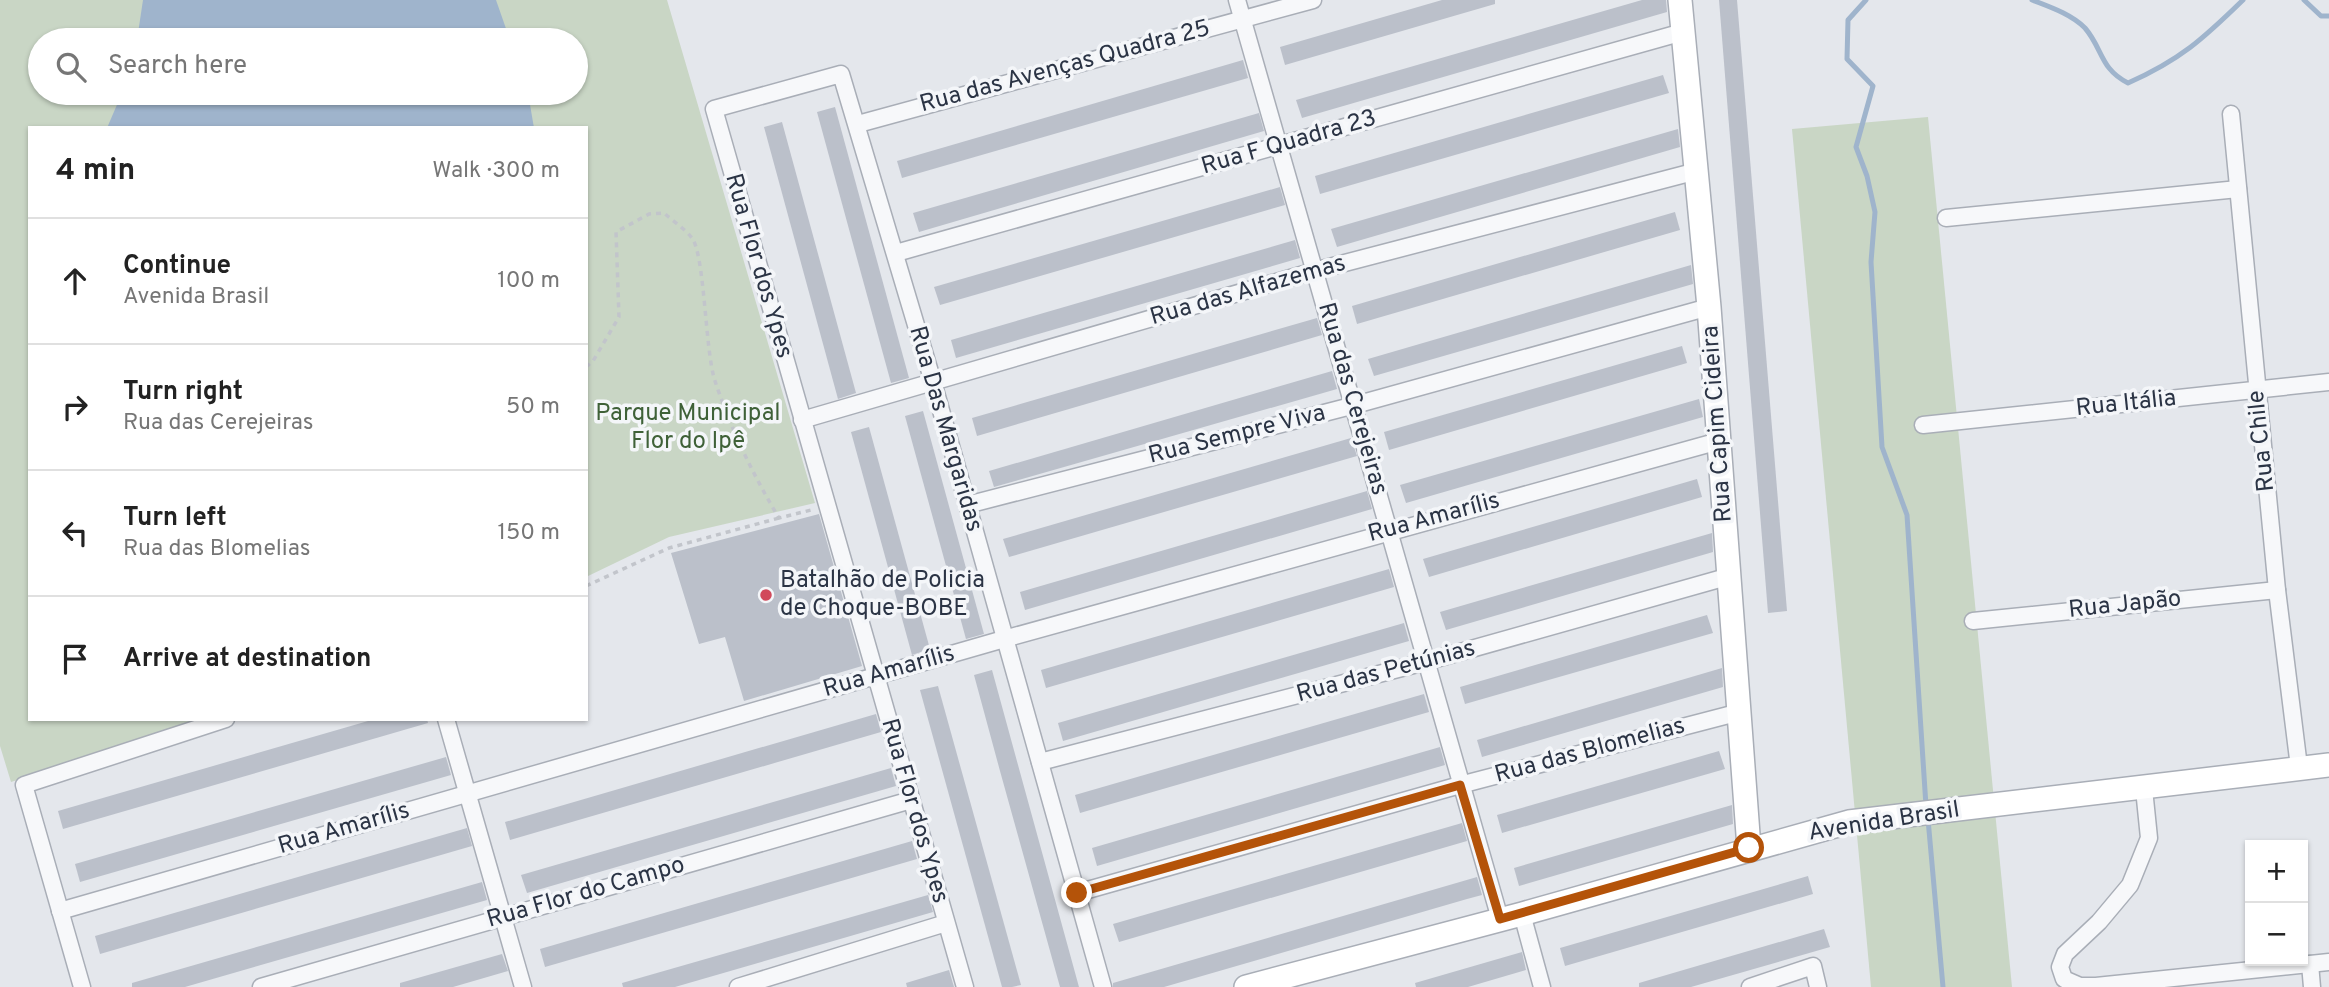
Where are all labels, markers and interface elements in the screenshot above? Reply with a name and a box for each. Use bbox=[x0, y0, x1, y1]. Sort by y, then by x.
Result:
street label: Rua das Avenças Quadra 25 bbox=[916, 14, 1214, 120]
search box bbox=[28, 28, 588, 105]
icon: search bbox=[52, 48, 90, 86]
text: Search here bbox=[108, 50, 247, 83]
street label: Rua F Quadra 23 bbox=[1198, 104, 1380, 182]
text: 4 min bbox=[56, 153, 135, 190]
text: Walk · 300 m bbox=[432, 157, 560, 186]
street label: Rua Flor dos Ypes bbox=[717, 170, 799, 362]
street label: Rua das Alfazemas bbox=[1147, 249, 1349, 333]
text: Continue bbox=[123, 250, 231, 283]
icon: ahead bbox=[56, 262, 94, 300]
text: 100 m bbox=[497, 267, 560, 296]
text: Avenida Brasil bbox=[123, 283, 269, 312]
street label: Rua das Cerejeiras bbox=[1310, 299, 1394, 499]
street label: Rua Das Margaridas bbox=[901, 323, 989, 535]
street label: Rua Capim Cideira bbox=[1696, 325, 1740, 523]
text: Turn right bbox=[123, 376, 243, 409]
street label: Rua Itália bbox=[2074, 384, 2178, 424]
icon: right bbox=[56, 388, 94, 426]
street label: Rua Chile bbox=[2242, 389, 2282, 493]
text: 50 m bbox=[506, 393, 560, 422]
park label: Parque Municipal Flor do Ipê bbox=[595, 399, 781, 457]
street label: Rua Sempre Viva bbox=[1145, 399, 1329, 471]
text: Rua das Cerejeiras bbox=[123, 409, 314, 438]
street label: Rua Amarílis bbox=[1365, 486, 1503, 550]
text: Turn left bbox=[123, 502, 227, 535]
icon: left bbox=[56, 514, 94, 552]
text: 150 m bbox=[498, 519, 560, 548]
text: Rua das Blomelias bbox=[123, 535, 311, 564]
place label: Batalhão de Policia de Choque-BOBE bbox=[780, 566, 985, 624]
street label: Rua Japão bbox=[2067, 584, 2183, 626]
marker: Batalhão de Policia de Choque-BOBE bbox=[758, 587, 774, 603]
street label: Rua das Petúnias bbox=[1293, 634, 1479, 710]
street label: Rua Amarílis bbox=[820, 639, 958, 705]
icon: arrive bbox=[56, 640, 94, 678]
text: Arrive at destination bbox=[123, 643, 371, 676]
street label: Rua das Blomelias bbox=[1492, 711, 1688, 791]
street label: Rua Flor dos Ypes bbox=[873, 715, 955, 907]
street label: Avenida Brasil bbox=[1806, 795, 1962, 849]
street label: Rua Amarílis bbox=[275, 796, 413, 862]
route start bbox=[1733, 832, 1764, 863]
map controls bbox=[2245, 840, 2308, 966]
button: + bbox=[2245, 840, 2308, 903]
street label: Rua Flor do Campo bbox=[484, 850, 688, 936]
route end bbox=[1061, 877, 1092, 908]
button: − bbox=[2245, 903, 2308, 966]

